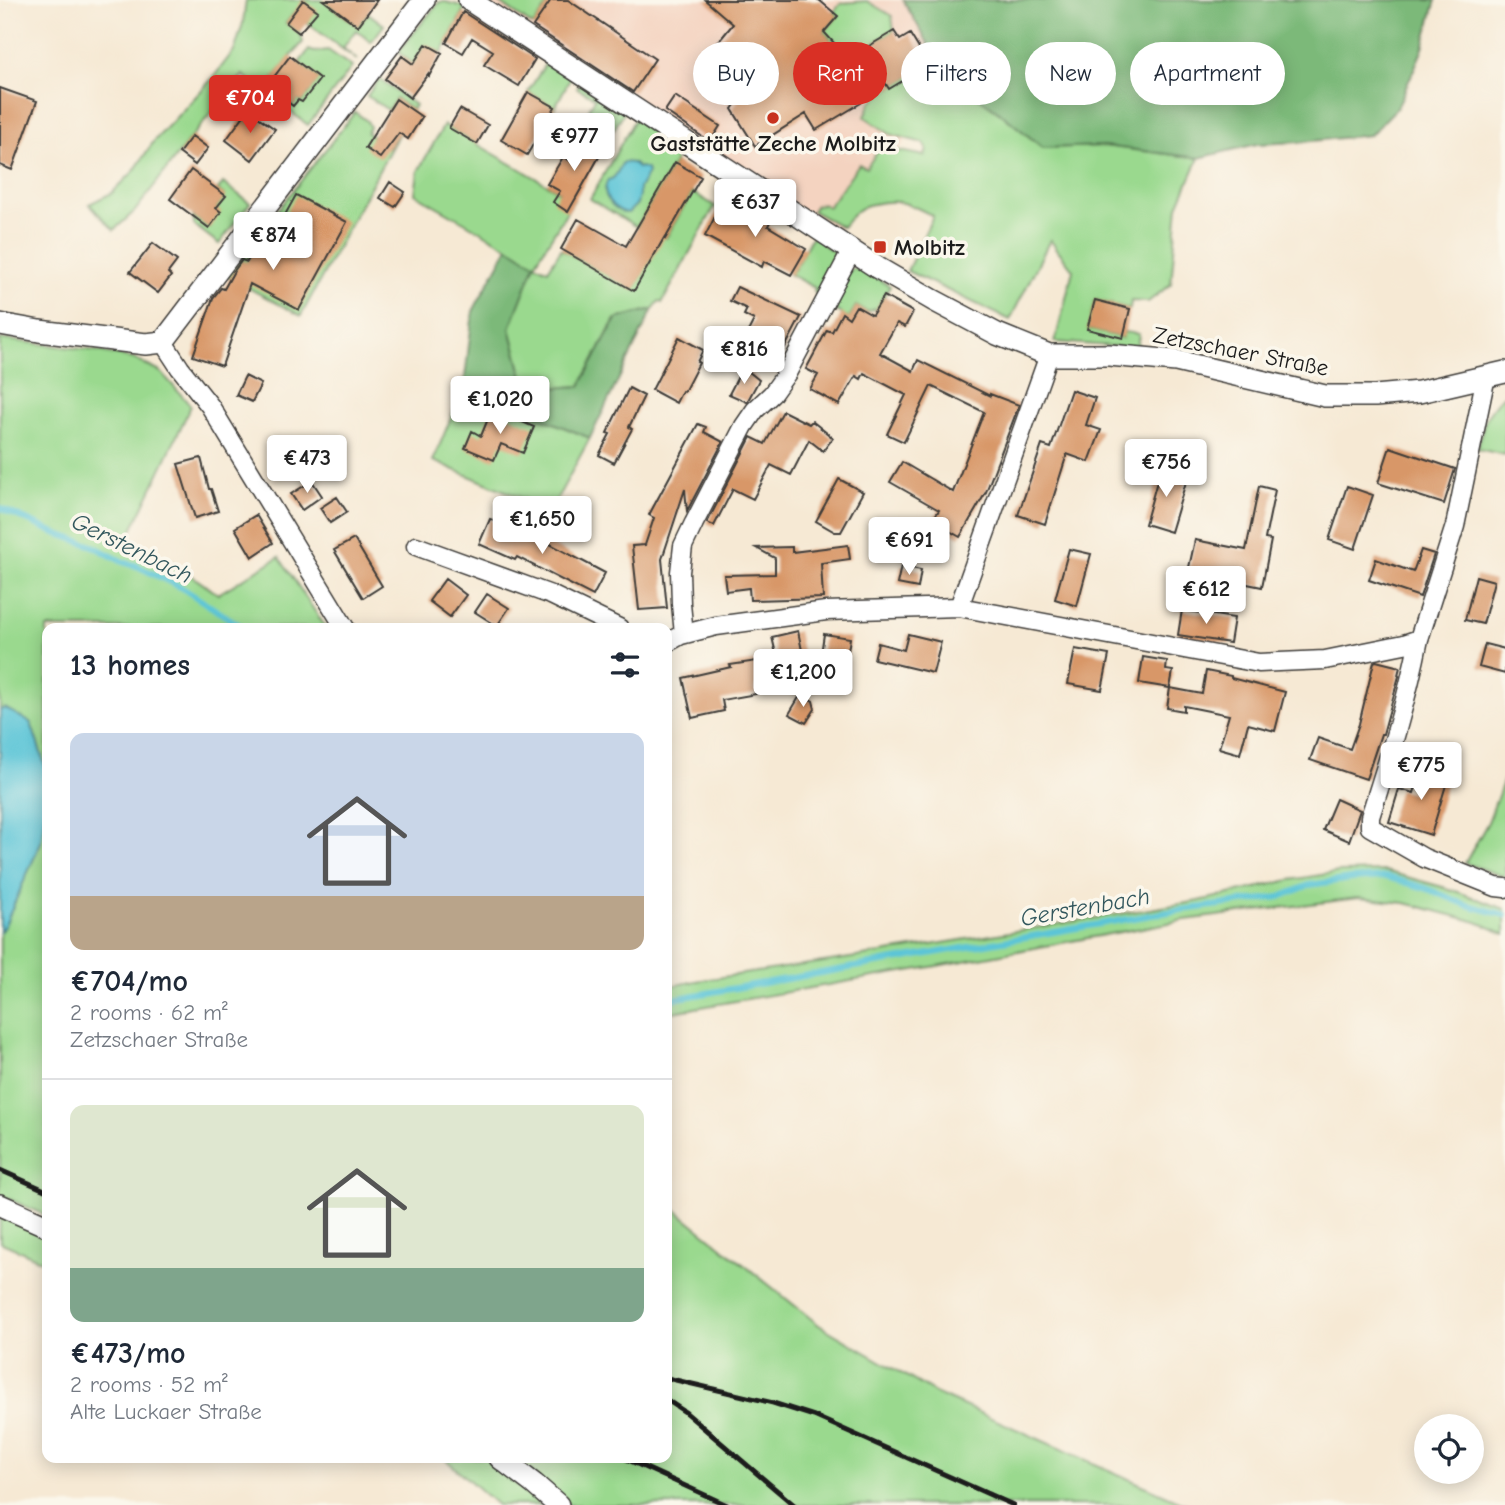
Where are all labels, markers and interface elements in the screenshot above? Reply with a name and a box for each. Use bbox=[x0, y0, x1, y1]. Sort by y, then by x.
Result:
chip: Buy bbox=[693, 42, 779, 105]
chip: Rent bbox=[793, 42, 887, 105]
chip: Filters bbox=[901, 42, 1011, 105]
chip: New bbox=[1025, 42, 1116, 105]
chip: Apartment bbox=[1130, 42, 1285, 105]
pin: €704 bbox=[209, 76, 291, 135]
text: €704 bbox=[225, 84, 275, 111]
marker: Gaststätte Zeche Molbitz bbox=[765, 110, 781, 126]
pin: €977 bbox=[533, 114, 615, 173]
text: €977 bbox=[550, 122, 598, 149]
place label: Gaststätte Zeche Molbitz bbox=[650, 130, 896, 157]
pin: €637 bbox=[714, 180, 796, 239]
text: €637 bbox=[730, 188, 780, 215]
pin: €874 bbox=[232, 212, 314, 272]
text: €874 bbox=[250, 221, 296, 248]
place label: Molbitz bbox=[894, 234, 965, 261]
marker: Molbitz bbox=[872, 239, 888, 255]
street label: Zetzschaer Straße bbox=[1151, 321, 1331, 382]
pin: €816 bbox=[703, 326, 785, 386]
text: €816 bbox=[720, 335, 768, 362]
pin: €1,020 bbox=[443, 376, 557, 436]
text: €1,020 bbox=[466, 385, 534, 412]
pin: €473 bbox=[266, 435, 348, 495]
pin: €756 bbox=[1125, 440, 1207, 499]
text: €473 bbox=[283, 444, 331, 471]
text: €756 bbox=[1141, 448, 1191, 475]
pin: €1,650 bbox=[485, 496, 599, 556]
text: €1,650 bbox=[509, 505, 575, 532]
water label: Gerstenbach bbox=[67, 507, 197, 589]
pin: €691 bbox=[868, 518, 950, 577]
text: €691 bbox=[885, 526, 933, 553]
pin: €612 bbox=[1165, 566, 1247, 626]
text: €612 bbox=[1182, 575, 1230, 602]
icon: filters bbox=[606, 646, 644, 684]
text: 13 homes bbox=[70, 648, 190, 683]
pin: €1,200 bbox=[746, 650, 860, 709]
text: €1,200 bbox=[769, 658, 837, 685]
pin: €775 bbox=[1380, 742, 1462, 802]
text: €775 bbox=[1397, 751, 1445, 778]
icon: home bbox=[294, 778, 420, 904]
water label: Gerstenbach bbox=[1018, 882, 1152, 932]
text: €704/mo bbox=[70, 964, 188, 999]
text: 2 rooms · 62 m² bbox=[70, 999, 228, 1026]
text: Zetzschaer Straße bbox=[70, 1026, 248, 1053]
icon: home bbox=[294, 1150, 420, 1276]
text: €473/mo bbox=[70, 1336, 186, 1371]
text: 2 rooms · 52 m² bbox=[70, 1371, 228, 1398]
text: Alte Luckaer Straße bbox=[70, 1398, 262, 1425]
map controls bbox=[1414, 1414, 1484, 1484]
button: locate bbox=[1414, 1414, 1484, 1484]

